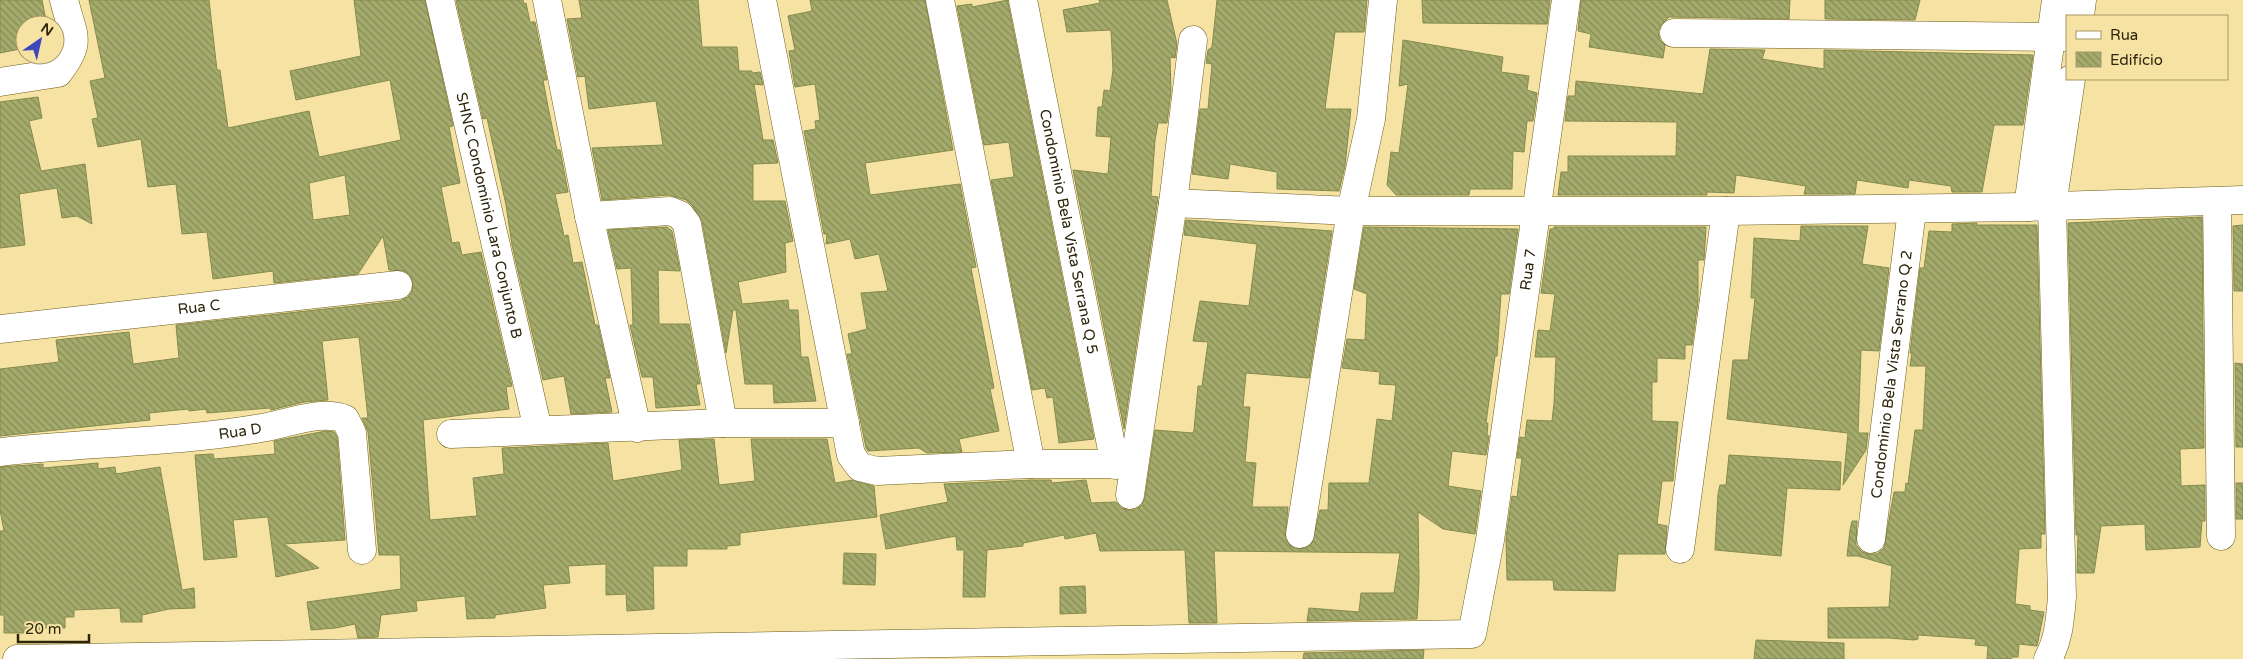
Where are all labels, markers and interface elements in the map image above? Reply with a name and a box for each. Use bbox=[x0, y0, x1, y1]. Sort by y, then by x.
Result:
north arrow bbox=[15, 15, 65, 65]
legend bbox=[2066, 15, 2228, 80]
text: N bbox=[38, 19, 56, 40]
text: Rua bbox=[2110, 26, 2138, 44]
text: Edifício bbox=[2110, 51, 2163, 69]
street label: SHNC Condomínio Lara Conjunto B bbox=[452, 91, 526, 340]
street label: Condominio Bela Vista Serrana Q 5 bbox=[1036, 107, 1102, 356]
street label: Rua 7 bbox=[1516, 248, 1540, 291]
street label: Condominio Bela Vista Serrano Q 2 bbox=[1867, 249, 1916, 499]
street label: Rua C bbox=[177, 296, 221, 318]
street label: Rua D bbox=[217, 419, 263, 443]
scale bar bbox=[18, 612, 89, 644]
text: 20 m bbox=[25, 620, 62, 638]

